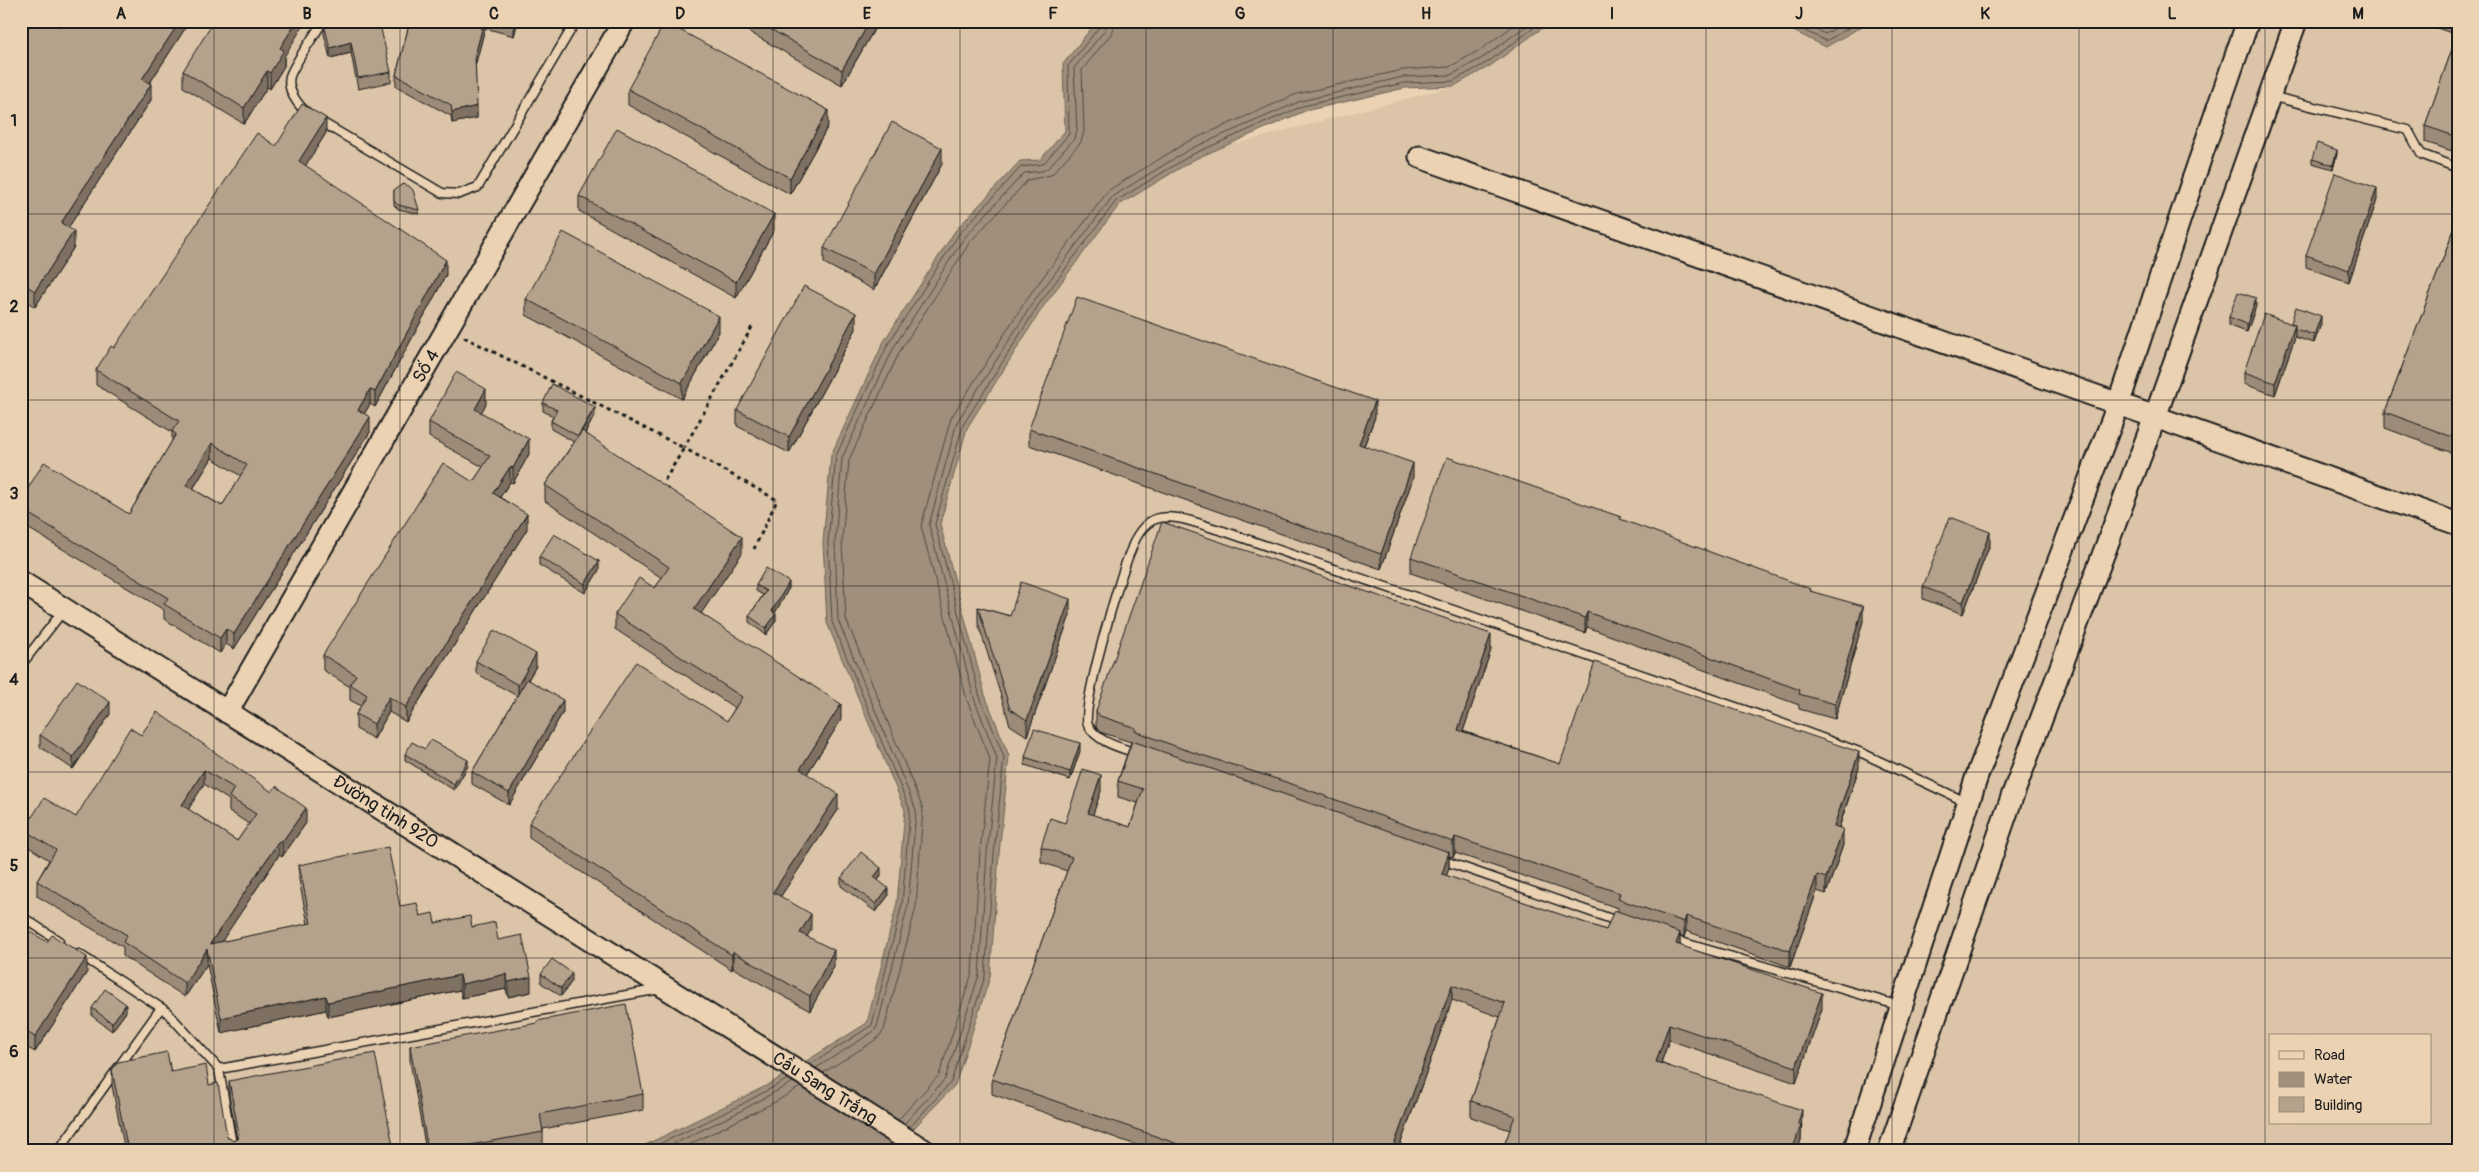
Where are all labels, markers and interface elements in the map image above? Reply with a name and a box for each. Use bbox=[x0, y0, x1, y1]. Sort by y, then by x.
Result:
text: A bbox=[116, 4, 127, 24]
text: B bbox=[302, 4, 312, 24]
text: C bbox=[489, 4, 499, 24]
text: D bbox=[675, 4, 685, 24]
text: E bbox=[863, 4, 872, 24]
text: F bbox=[1048, 4, 1058, 24]
text: G bbox=[1235, 4, 1246, 24]
text: H bbox=[1421, 4, 1431, 24]
text: I bbox=[1610, 4, 1614, 24]
text: J bbox=[1795, 4, 1803, 24]
text: K bbox=[1980, 4, 1990, 24]
text: L bbox=[2167, 4, 2177, 24]
text: M bbox=[2352, 4, 2364, 24]
text: 1 bbox=[11, 111, 17, 131]
text: 2 bbox=[10, 297, 19, 317]
street label: Số 4 bbox=[408, 345, 445, 387]
text: 3 bbox=[10, 484, 19, 504]
text: 4 bbox=[9, 670, 19, 690]
street label: Đường tỉnh 920 bbox=[328, 770, 443, 854]
text: 5 bbox=[10, 856, 19, 876]
legend bbox=[2269, 1034, 2432, 1124]
text: 6 bbox=[9, 1042, 19, 1062]
text: Road bbox=[2314, 1046, 2345, 1065]
street label: Cầu Sang Trắng bbox=[768, 1047, 881, 1130]
text: Water bbox=[2314, 1070, 2353, 1089]
text: Building bbox=[2314, 1096, 2362, 1115]

